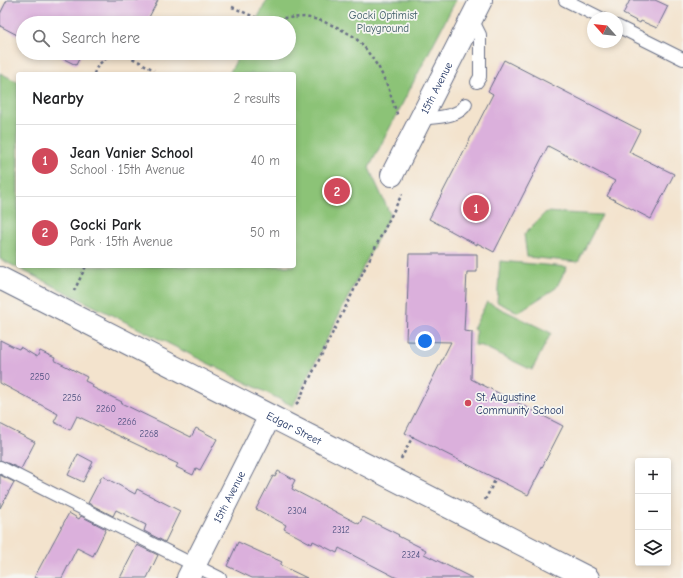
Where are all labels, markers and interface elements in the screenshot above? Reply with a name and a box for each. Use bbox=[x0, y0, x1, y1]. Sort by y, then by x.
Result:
park label: Gocki Optimist Playground bbox=[349, 9, 418, 35]
north arrow bbox=[587, 12, 623, 48]
search box bbox=[16, 16, 296, 60]
icon: search bbox=[30, 27, 52, 49]
text: Search here bbox=[62, 29, 140, 47]
street label: 15th Avenue bbox=[418, 59, 456, 116]
text: Nearby bbox=[32, 89, 83, 108]
text: 2 results bbox=[233, 91, 280, 106]
text: Jean Vanier School bbox=[70, 144, 193, 162]
text: 1 bbox=[42, 153, 48, 168]
text: 40 m bbox=[251, 153, 280, 168]
text: School · 15th Avenue bbox=[70, 162, 185, 177]
pin: 2 bbox=[324, 176, 350, 206]
pin: 1 bbox=[463, 193, 489, 223]
text: Gocki Park bbox=[70, 216, 141, 234]
text: 2 bbox=[42, 225, 48, 240]
text: 50 m bbox=[250, 225, 280, 240]
text: Park · 15th Avenue bbox=[70, 234, 173, 249]
your location bbox=[415, 331, 435, 351]
house number: 2250 bbox=[30, 372, 50, 382]
place label: St. Augustine Community School bbox=[476, 391, 564, 417]
house number: 2256 bbox=[62, 393, 82, 403]
marker: St. Augustine Community School bbox=[463, 398, 473, 408]
house number: 2260 bbox=[96, 404, 116, 414]
street label: Edgar Street bbox=[264, 409, 324, 448]
house number: 2266 bbox=[117, 417, 137, 427]
house number: 2268 bbox=[140, 429, 159, 439]
map controls bbox=[635, 458, 671, 566]
button: + bbox=[635, 458, 671, 494]
street label: 15th Avenue bbox=[211, 468, 248, 525]
button: − bbox=[635, 494, 671, 530]
house number: 2304 bbox=[287, 506, 307, 516]
house number: 2312 bbox=[332, 525, 350, 535]
button: layers bbox=[635, 530, 671, 566]
house number: 2324 bbox=[402, 550, 420, 560]

